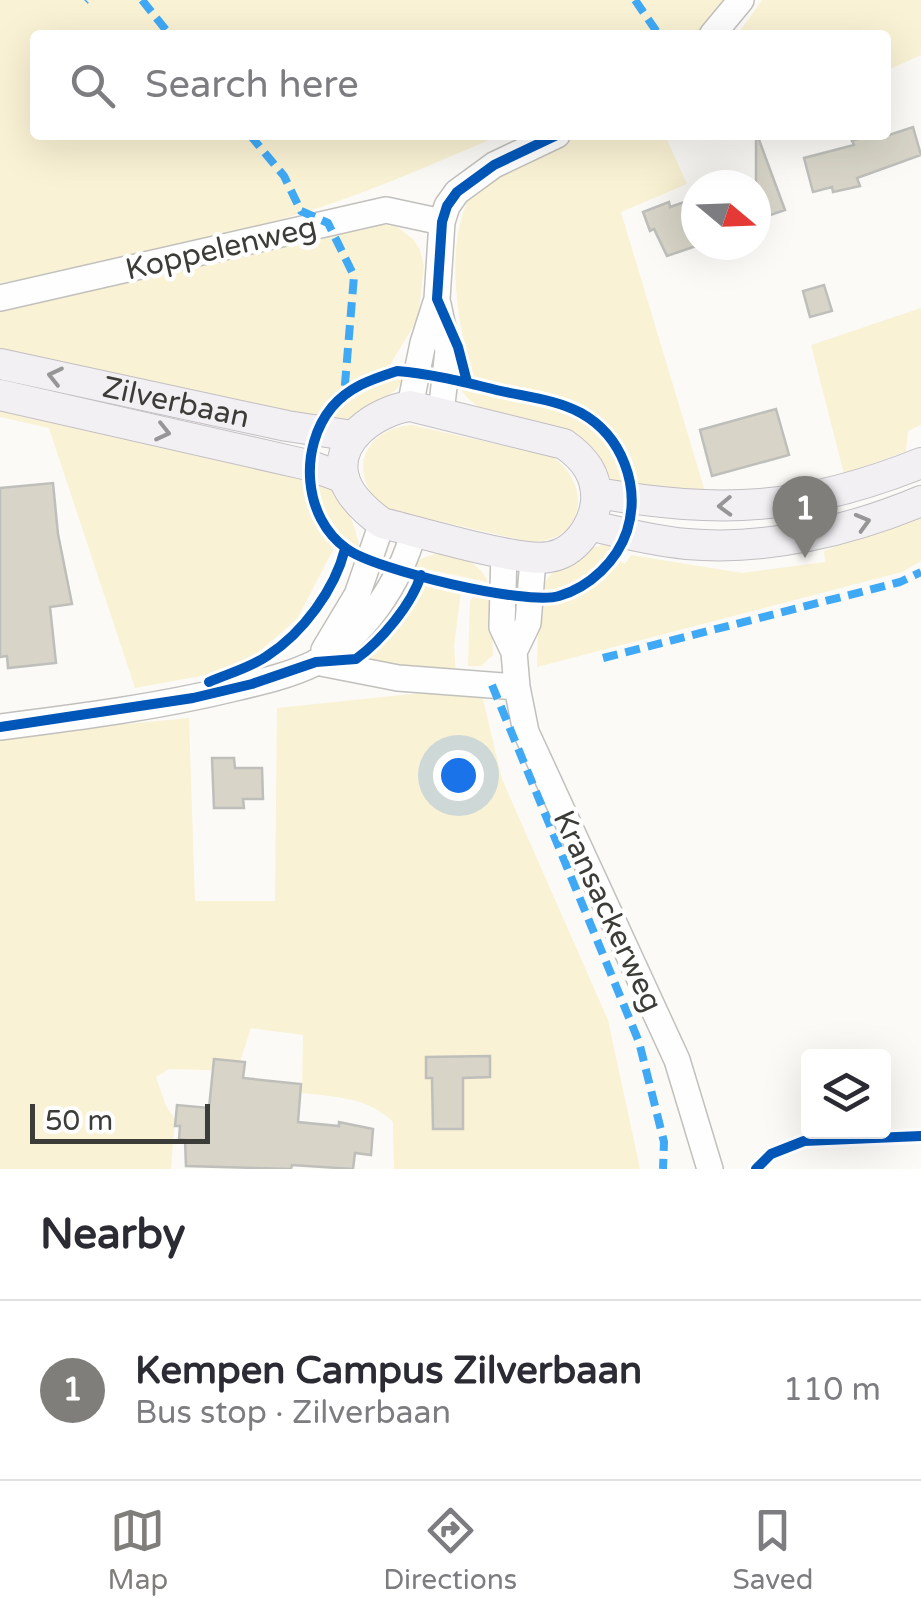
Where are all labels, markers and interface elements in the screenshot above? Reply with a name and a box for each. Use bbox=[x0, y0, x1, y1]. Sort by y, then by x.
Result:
search box bbox=[30, 30, 891, 140]
icon: search bbox=[65, 58, 120, 113]
text: Search here bbox=[145, 62, 359, 108]
north arrow bbox=[681, 170, 771, 260]
street label: Koppelenweg bbox=[122, 209, 320, 288]
one-way arrow bbox=[47, 367, 64, 388]
street label: Zilverbaan bbox=[99, 369, 253, 436]
one-way arrow bbox=[154, 420, 171, 441]
pin: 1 bbox=[772, 476, 838, 558]
one-way arrow bbox=[716, 496, 732, 517]
one-way arrow bbox=[854, 513, 871, 534]
your location bbox=[433, 750, 484, 801]
street label: Kransackerweg bbox=[545, 805, 670, 1018]
map controls bbox=[801, 1049, 891, 1139]
button: layers bbox=[801, 1049, 891, 1139]
scale bar bbox=[30, 1099, 210, 1144]
text: 50 m bbox=[45, 1104, 113, 1138]
text: Nearby bbox=[40, 1209, 185, 1260]
text: Kempen Campus Zilverbaan bbox=[135, 1348, 642, 1394]
text: 1 bbox=[62, 1371, 83, 1409]
text: 110 m bbox=[783, 1371, 881, 1409]
text: Bus stop · Zilverbaan bbox=[135, 1394, 451, 1432]
tab: Map bbox=[108, 1503, 168, 1597]
tab: Directions bbox=[383, 1503, 517, 1597]
tab: Saved bbox=[732, 1503, 813, 1597]

